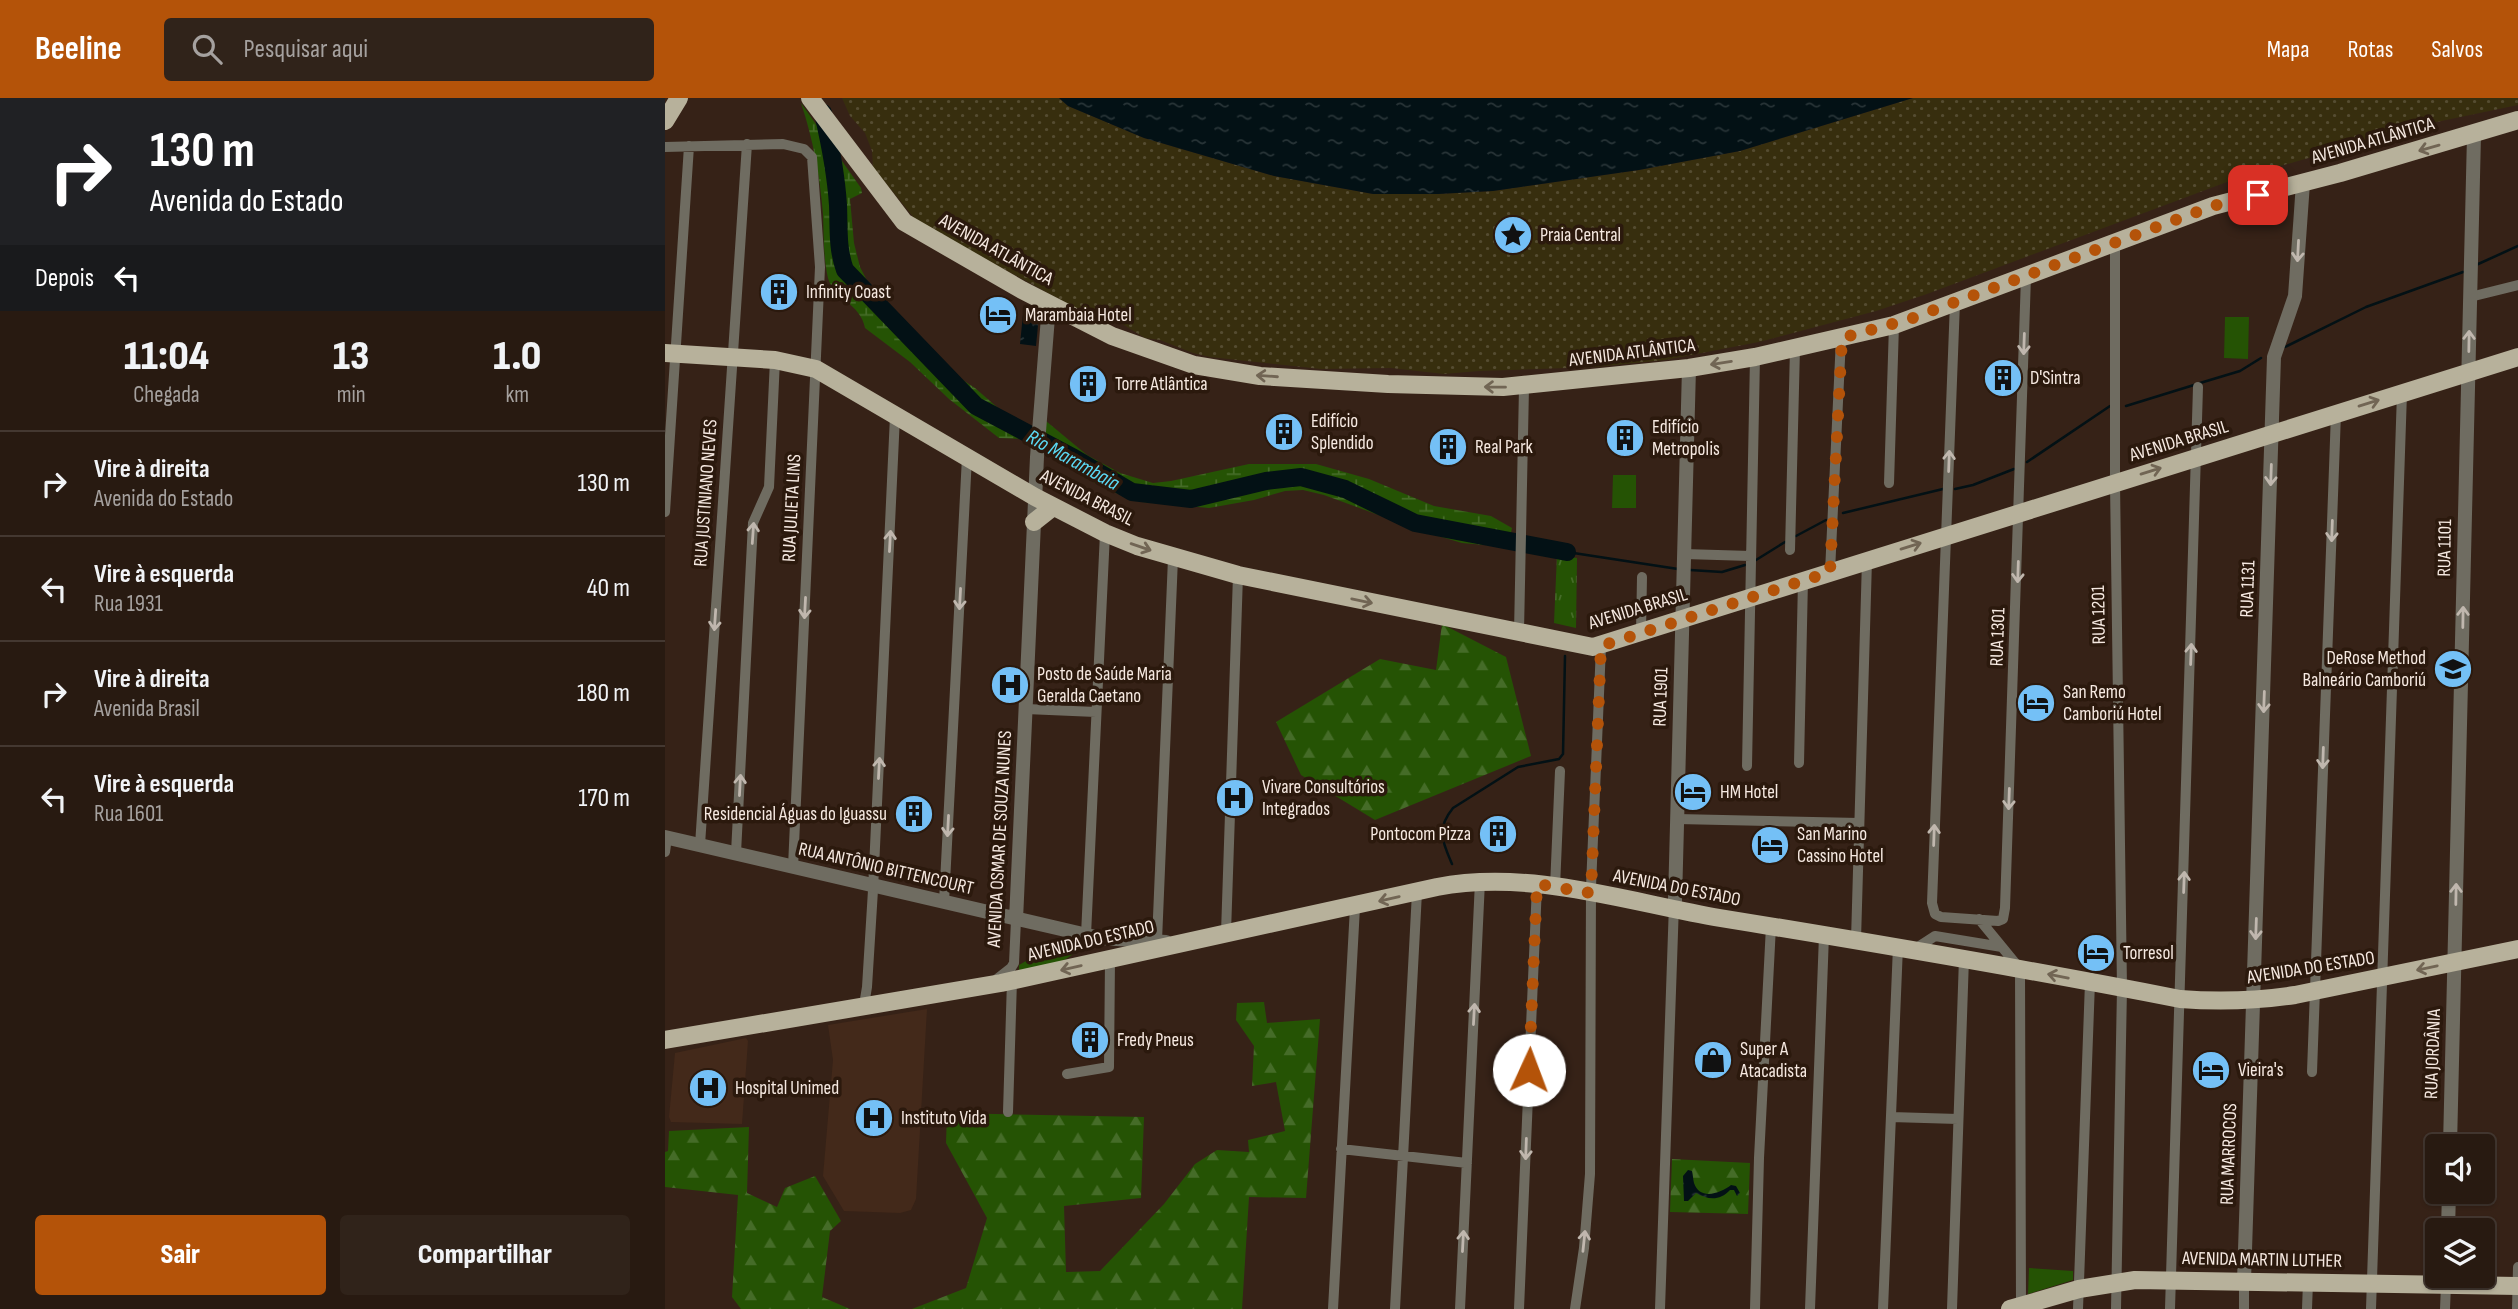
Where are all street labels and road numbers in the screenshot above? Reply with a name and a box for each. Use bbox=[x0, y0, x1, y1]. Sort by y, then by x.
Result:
street label: AVENIDA ATLÂNTICA bbox=[2308, 112, 2438, 170]
street label: AVENIDA ATLÂNTICA bbox=[934, 209, 1058, 291]
street label: AVENIDA ATLÂNTICA bbox=[1567, 334, 1697, 372]
street label: AVENIDA BRASIL bbox=[2126, 415, 2231, 467]
street label: RUA JUSTINIANO NEVES bbox=[689, 419, 723, 567]
street label: RUA JULIETA LINS bbox=[778, 454, 806, 562]
street label: AVENIDA BRASIL bbox=[1035, 464, 1138, 531]
street label: RUA 1101 bbox=[2433, 519, 2457, 577]
street label: RUA 1131 bbox=[2236, 560, 2260, 618]
street label: AVENIDA BRASIL bbox=[1585, 583, 1690, 635]
street label: RUA 1201 bbox=[2087, 585, 2111, 645]
street label: RUA 1301 bbox=[1985, 607, 2011, 667]
street label: RUA 1901 bbox=[1648, 667, 1674, 727]
street label: AVENIDA OSMAR DE SOUZA NUNES bbox=[983, 730, 1017, 949]
street label: RUA ANTÔNIO BITTENCOURT bbox=[796, 838, 976, 900]
street label: AVENIDA DO ESTADO bbox=[1610, 864, 1743, 912]
street label: AVENIDA DO ESTADO bbox=[1025, 915, 1156, 967]
street label: AVENIDA DO ESTADO bbox=[2244, 947, 2377, 990]
street label: RUA JORDÂNIA bbox=[2420, 1008, 2446, 1099]
street label: RUA MARROCOS bbox=[2216, 1103, 2242, 1205]
street label: AVENIDA MARTIN LUTHER bbox=[2181, 1247, 2342, 1273]

